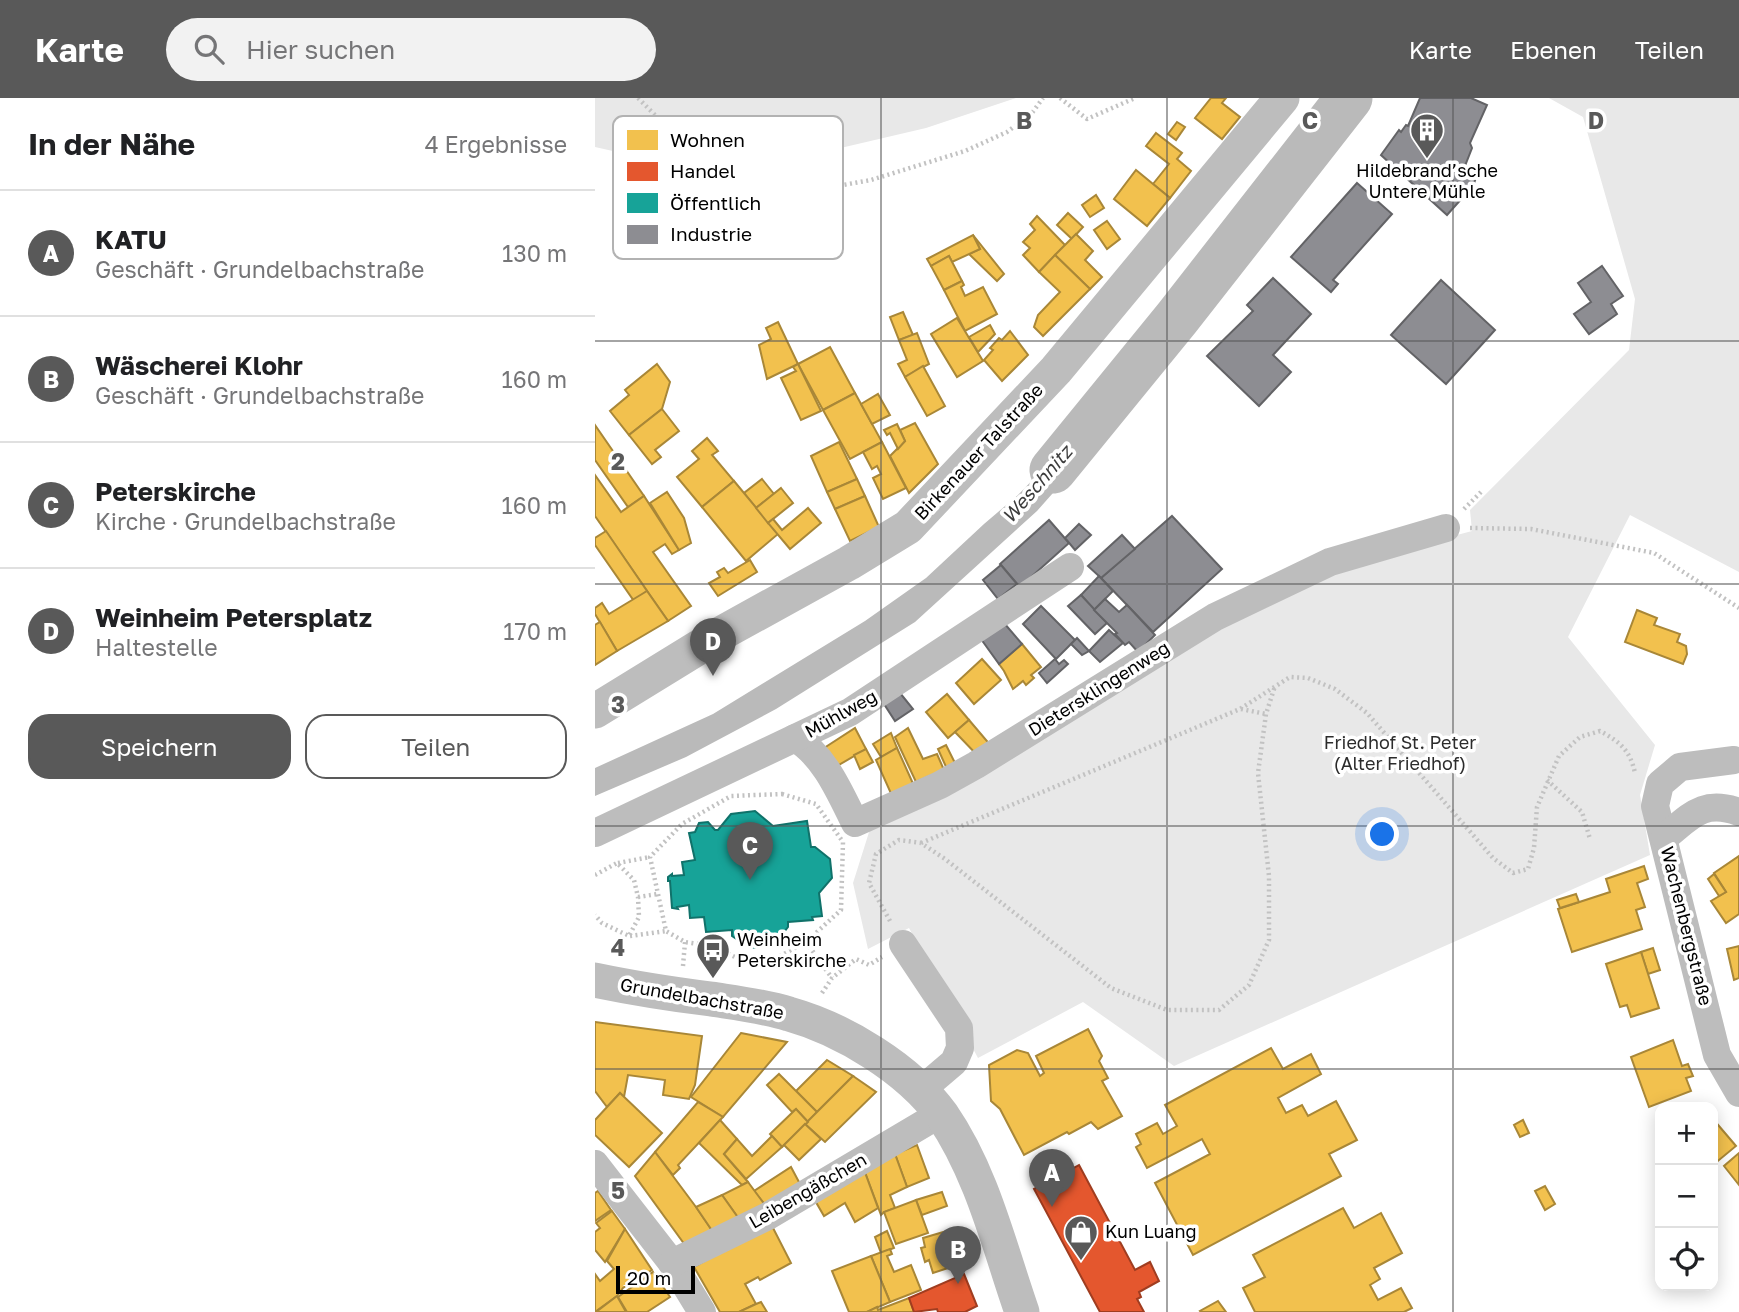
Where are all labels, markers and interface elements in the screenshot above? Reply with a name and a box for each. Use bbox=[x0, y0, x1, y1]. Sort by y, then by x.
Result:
search box bbox=[166, 18, 656, 81]
text: Karte bbox=[35, 30, 124, 69]
icon: search bbox=[190, 30, 228, 68]
text: Hier suchen bbox=[246, 34, 395, 65]
text: Karte bbox=[1409, 35, 1472, 64]
text: Ebenen bbox=[1510, 35, 1597, 64]
text: Teilen bbox=[1635, 35, 1704, 64]
text: B bbox=[1016, 106, 1032, 134]
text: C bbox=[1302, 106, 1318, 134]
text: D bbox=[1588, 106, 1604, 134]
building icon: Hildebrand’sche Untere Mühle bbox=[1408, 111, 1446, 160]
legend bbox=[613, 116, 843, 259]
text: In der Nähe bbox=[28, 126, 195, 162]
text: Wohnen bbox=[670, 128, 745, 151]
text: 4 Ergebnisse bbox=[425, 130, 567, 158]
text: Handel bbox=[670, 159, 736, 182]
place label: Hildebrand’sche Untere Mühle bbox=[1356, 159, 1498, 202]
text: Öffentlich bbox=[670, 191, 761, 214]
text: Industrie bbox=[670, 222, 752, 245]
text: KATU bbox=[95, 224, 167, 255]
text: A bbox=[43, 239, 59, 267]
text: 130 m bbox=[502, 239, 567, 267]
text: Geschäft · Grundelbachstraße bbox=[95, 255, 424, 283]
text: Wäscherei Klohr bbox=[95, 350, 303, 381]
text: B bbox=[43, 365, 59, 393]
text: 160 m bbox=[502, 365, 567, 393]
street label: Birkenauer Talstraße bbox=[909, 379, 1047, 524]
text: Geschäft · Grundelbachstraße bbox=[95, 381, 424, 409]
water label: Weschnitz bbox=[997, 439, 1078, 527]
text: 2 bbox=[611, 447, 625, 475]
text: Peterskirche bbox=[95, 476, 256, 507]
text: C bbox=[43, 491, 59, 519]
text: 160 m bbox=[502, 491, 567, 519]
text: Kirche · Grundelbachstraße bbox=[95, 507, 396, 535]
text: Weinheim Petersplatz bbox=[95, 602, 372, 633]
text: D bbox=[43, 617, 59, 645]
text: 170 m bbox=[503, 617, 567, 645]
pin: D bbox=[690, 618, 736, 676]
text: Haltestelle bbox=[95, 633, 217, 661]
street label: Dietersklingenweg bbox=[1024, 636, 1173, 740]
street label: Mühlweg bbox=[801, 684, 880, 742]
text: 3 bbox=[611, 690, 625, 718]
button: Speichern bbox=[28, 714, 291, 779]
button: Teilen bbox=[305, 714, 567, 779]
park label: Friedhof St. Peter (Alter Friedhof) bbox=[1324, 731, 1476, 774]
your location bbox=[1365, 817, 1399, 851]
pin: C bbox=[727, 822, 773, 880]
street label: Wachenbergstraße bbox=[1657, 844, 1717, 1008]
place label: Weinheim Peterskirche bbox=[737, 928, 846, 971]
bus stop icon: Weinheim Peterskirche bbox=[694, 931, 732, 980]
text: 4 bbox=[611, 933, 625, 961]
street label: Grundelbachstraße bbox=[619, 973, 786, 1023]
map controls bbox=[1655, 1102, 1718, 1291]
button: + bbox=[1655, 1102, 1718, 1165]
street label: Leibengäßchen bbox=[745, 1148, 870, 1233]
pin: A bbox=[1029, 1149, 1075, 1207]
button: − bbox=[1655, 1165, 1718, 1228]
text: 5 bbox=[611, 1176, 625, 1204]
shop icon: Kun Luang bbox=[1062, 1213, 1100, 1262]
place label: Kun Luang bbox=[1105, 1220, 1197, 1242]
pin: B bbox=[935, 1226, 981, 1284]
button: locate bbox=[1655, 1228, 1718, 1291]
scale bar bbox=[616, 1263, 695, 1295]
text: 20 m bbox=[627, 1266, 671, 1289]

